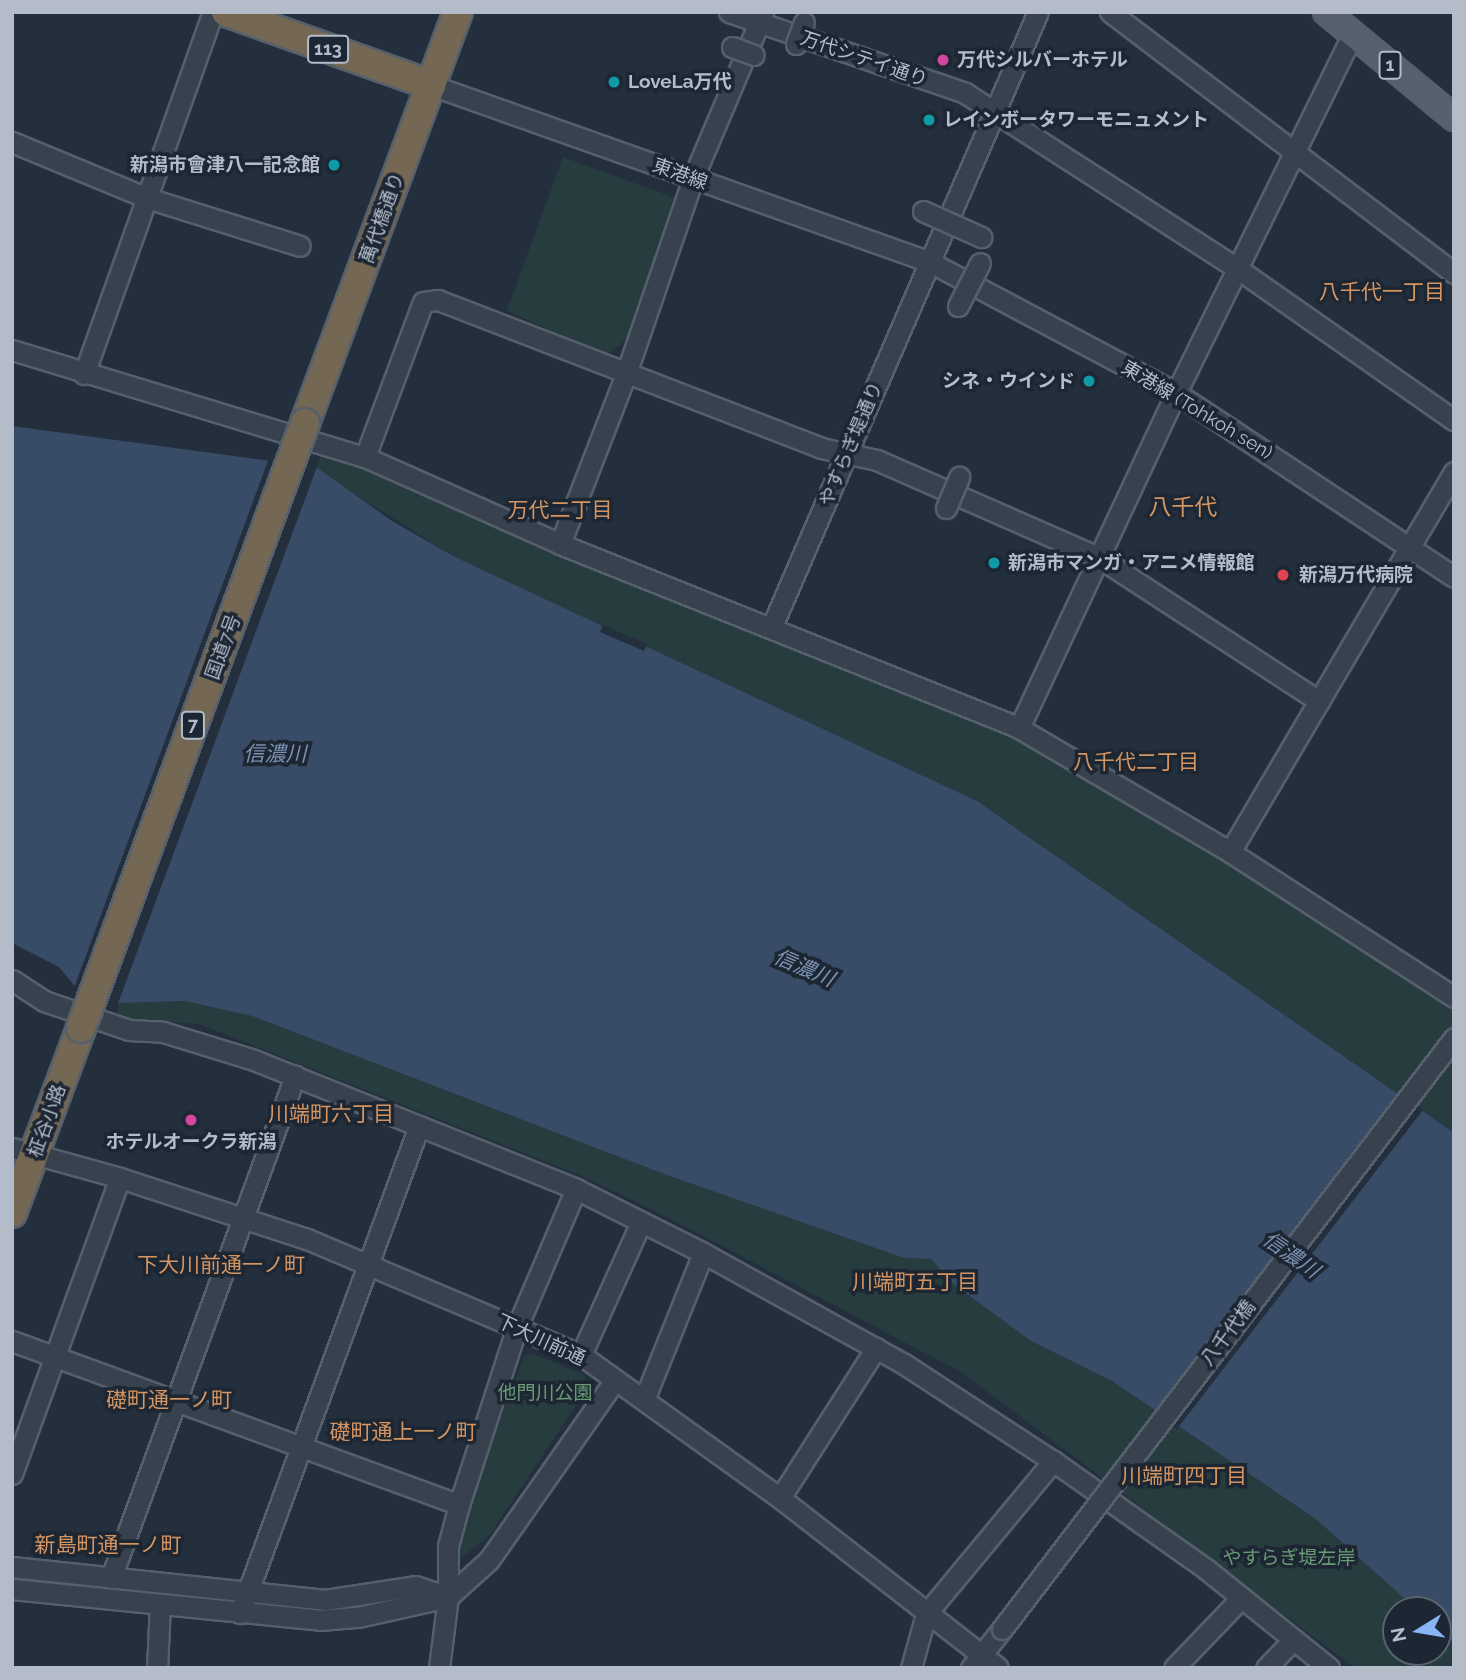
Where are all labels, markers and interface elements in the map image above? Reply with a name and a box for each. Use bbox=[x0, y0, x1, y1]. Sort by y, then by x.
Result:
street label: 万代シテイ通り bbox=[797, 27, 931, 91]
road number: 113 bbox=[307, 34, 349, 64]
place label: 万代シルバーホテル bbox=[957, 49, 1128, 71]
road number: 1 bbox=[1378, 51, 1402, 80]
marker: 万代シルバーホテル bbox=[935, 52, 951, 68]
place label: LoveLa万代 bbox=[628, 71, 732, 93]
marker: LoveLa万代 bbox=[606, 74, 622, 90]
place label: レインボータワーモニュメント bbox=[943, 109, 1209, 131]
marker: レインボータワーモニュメント bbox=[921, 112, 937, 128]
place label: 新潟市會津八一記念館 bbox=[130, 154, 320, 176]
street label: 東港線 bbox=[649, 154, 711, 194]
marker: 新潟市會津八一記念館 bbox=[326, 157, 342, 173]
street label: 萬代橋通り bbox=[355, 169, 409, 267]
district label: 八千代一丁目 bbox=[1319, 279, 1445, 305]
street label: 東港線 (Tohkoh sen) bbox=[1117, 356, 1277, 464]
place label: シネ・ウインド bbox=[942, 370, 1075, 392]
marker: シネ・ウインド bbox=[1081, 373, 1097, 389]
street label: やすらぎ堤通り bbox=[815, 378, 887, 510]
district label: 八千代 bbox=[1149, 493, 1217, 521]
district label: 万代二丁目 bbox=[508, 497, 612, 523]
place label: 新潟市マンガ・アニメ情報館 bbox=[1008, 552, 1255, 574]
marker: 新潟市マンガ・アニメ情報館 bbox=[986, 555, 1002, 571]
place label: 新潟万代病院 bbox=[1299, 564, 1413, 586]
marker: 新潟万代病院 bbox=[1273, 565, 1293, 585]
street label: 国道7号 bbox=[201, 612, 245, 682]
road number: 7 bbox=[181, 710, 205, 740]
water label: 信濃川 bbox=[244, 741, 306, 767]
district label: 八千代二丁目 bbox=[1073, 749, 1199, 775]
water label: 信濃川 bbox=[770, 944, 838, 992]
street label: 柾谷小路 bbox=[23, 1081, 71, 1161]
district label: 川端町六丁目 bbox=[268, 1101, 394, 1127]
marker: ホテルオークラ新潟 bbox=[183, 1112, 199, 1128]
place label: ホテルオークラ新潟 bbox=[106, 1131, 276, 1153]
water label: 信濃川 bbox=[1258, 1227, 1324, 1283]
district label: 下大川前通一ノ町 bbox=[137, 1252, 305, 1278]
district label: 川端町五丁目 bbox=[852, 1269, 978, 1295]
street label: 八千代橋 bbox=[1196, 1296, 1260, 1370]
street label: 下大川前通 bbox=[493, 1310, 589, 1370]
park label: 他門川公園 bbox=[498, 1382, 592, 1404]
district label: 礎町通一ノ町 bbox=[106, 1387, 232, 1413]
district label: 礎町通上一ノ町 bbox=[330, 1419, 476, 1445]
district label: 川端町四丁目 bbox=[1121, 1463, 1247, 1489]
district label: 新島町通一ノ町 bbox=[35, 1532, 181, 1558]
park label: やすらぎ堤左岸 bbox=[1223, 1547, 1355, 1569]
north arrow bbox=[1382, 1596, 1452, 1666]
text: N bbox=[1386, 1625, 1411, 1644]

